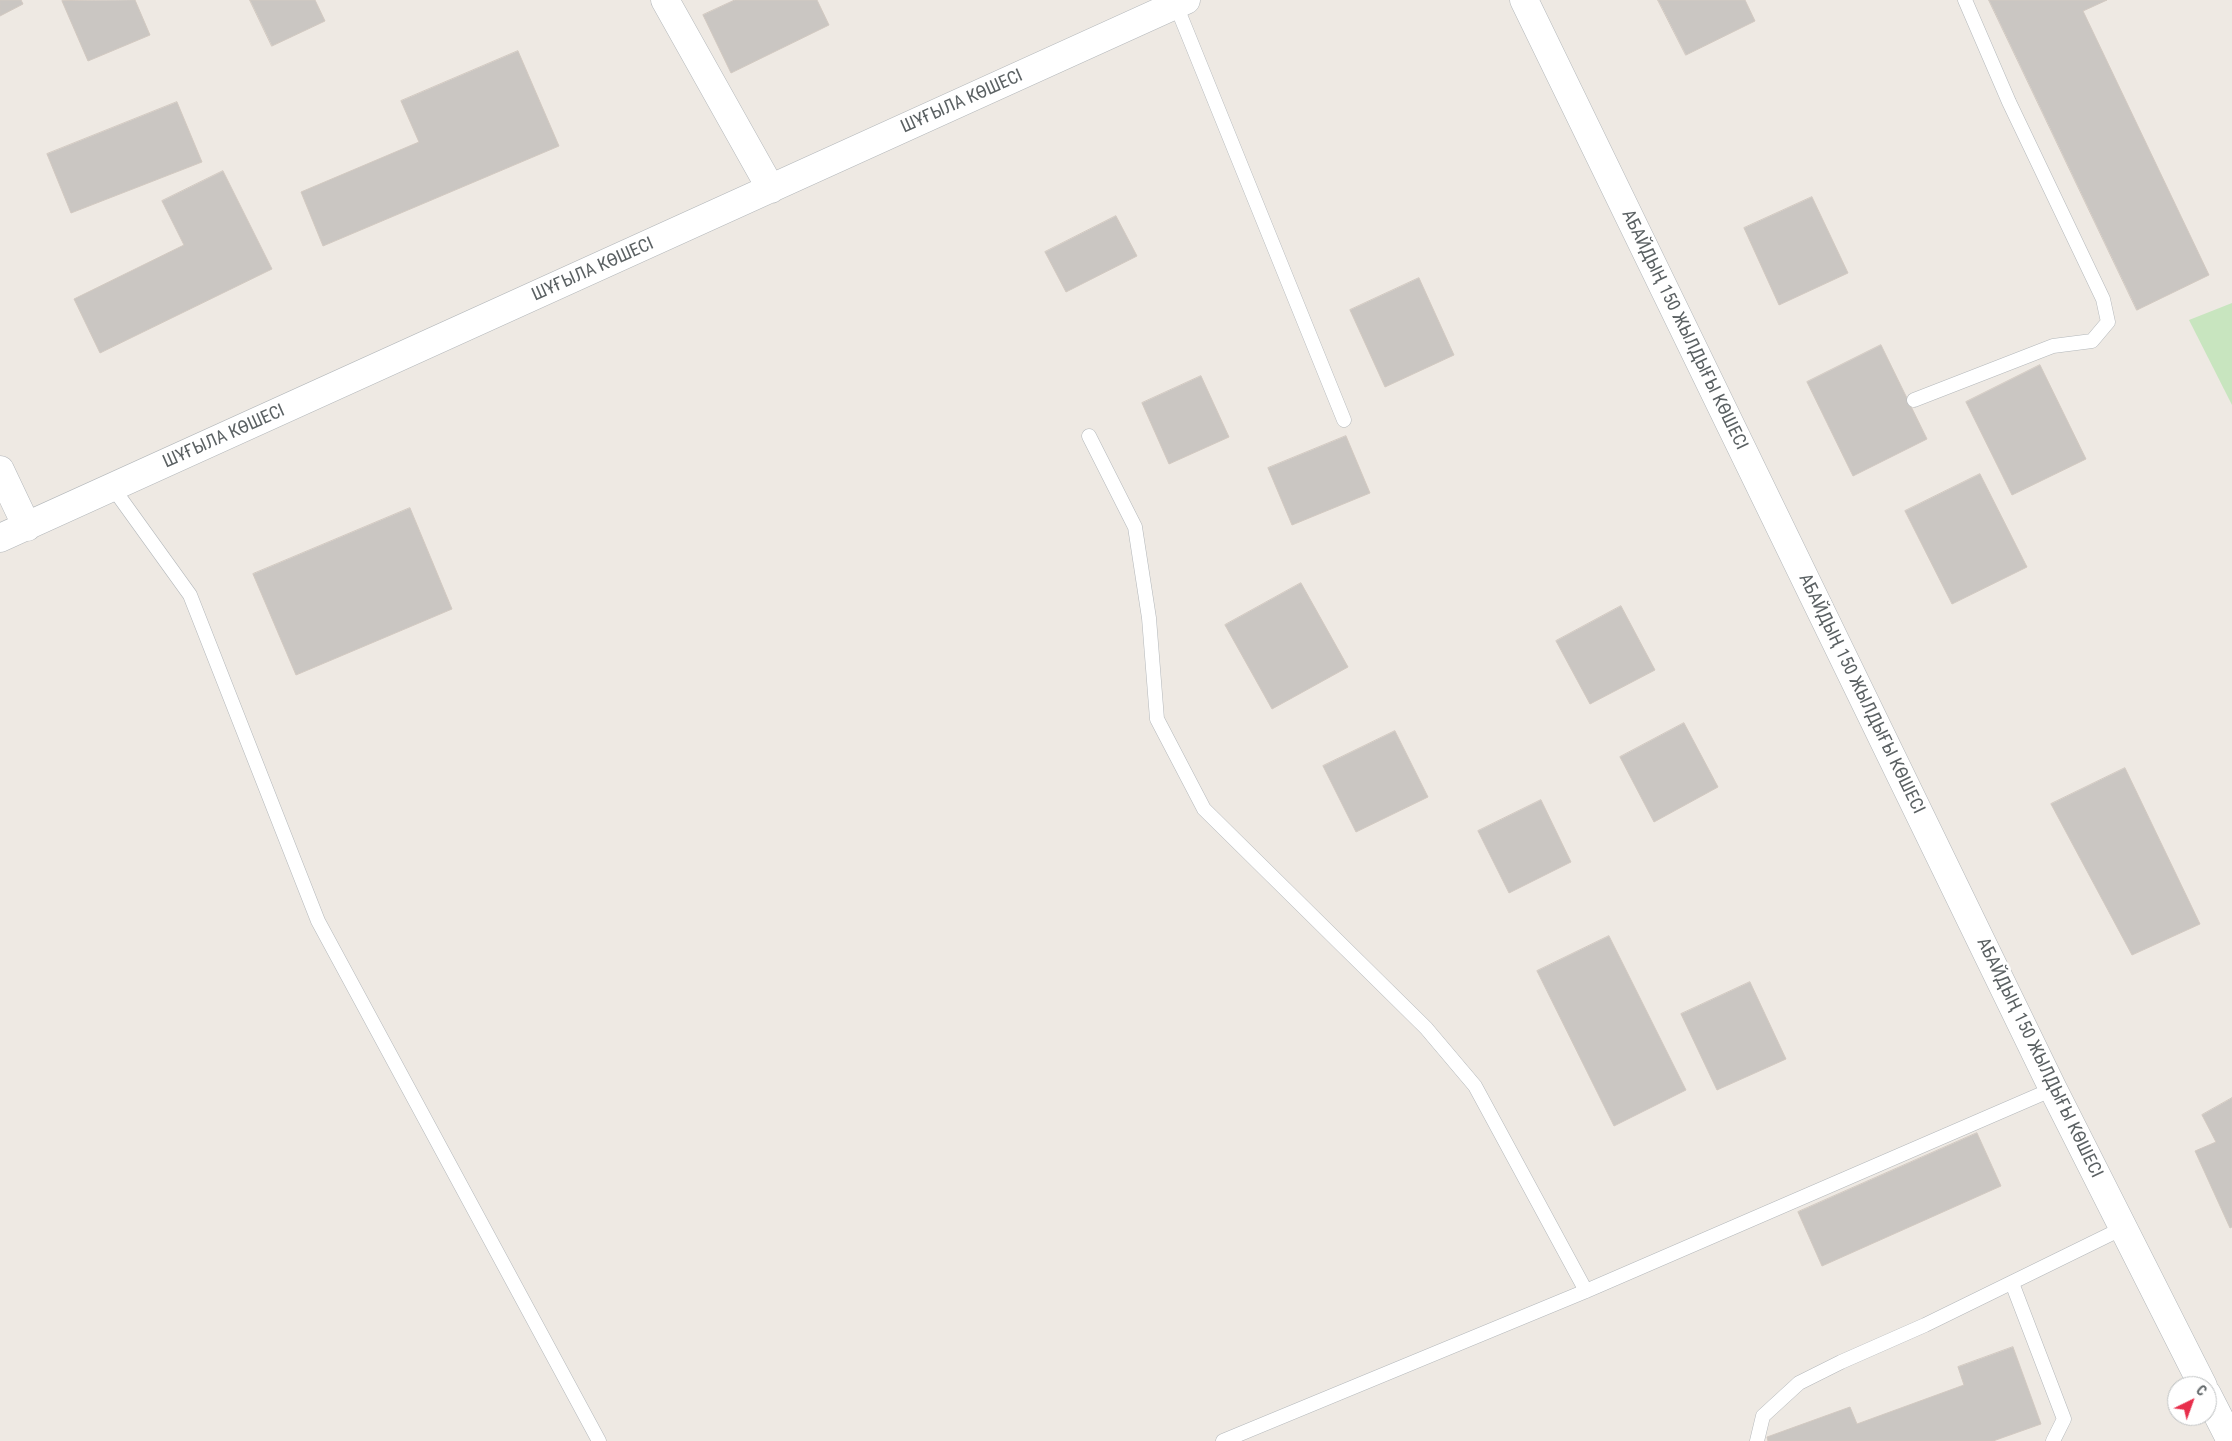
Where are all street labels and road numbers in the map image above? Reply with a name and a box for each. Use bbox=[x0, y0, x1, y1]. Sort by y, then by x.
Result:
street label: ШҰҒЫЛА КӨШЕСІ bbox=[898, 65, 1026, 139]
street label: АБАЙДЫҢ 150 ЖЫЛДЫҒЫ КӨШЕСІ bbox=[1616, 207, 1752, 453]
street label: ШҰҒЫЛА КӨШЕСІ bbox=[529, 233, 657, 307]
street label: ШҰҒЫЛА КӨШЕСІ bbox=[160, 400, 288, 474]
street label: АБАЙДЫҢ 150 ЖЫЛДЫҒЫ КӨШЕСІ bbox=[1793, 571, 1929, 817]
street label: АБАЙДЫҢ 150 ЖЫЛДЫҒЫ КӨШЕСІ bbox=[1971, 935, 2107, 1181]

